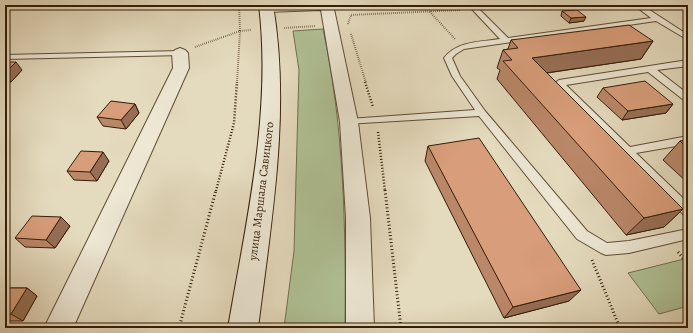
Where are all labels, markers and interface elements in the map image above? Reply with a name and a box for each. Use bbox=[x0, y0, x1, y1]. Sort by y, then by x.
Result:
street label: улица Маршала Савицкого bbox=[244, 121, 277, 262]

